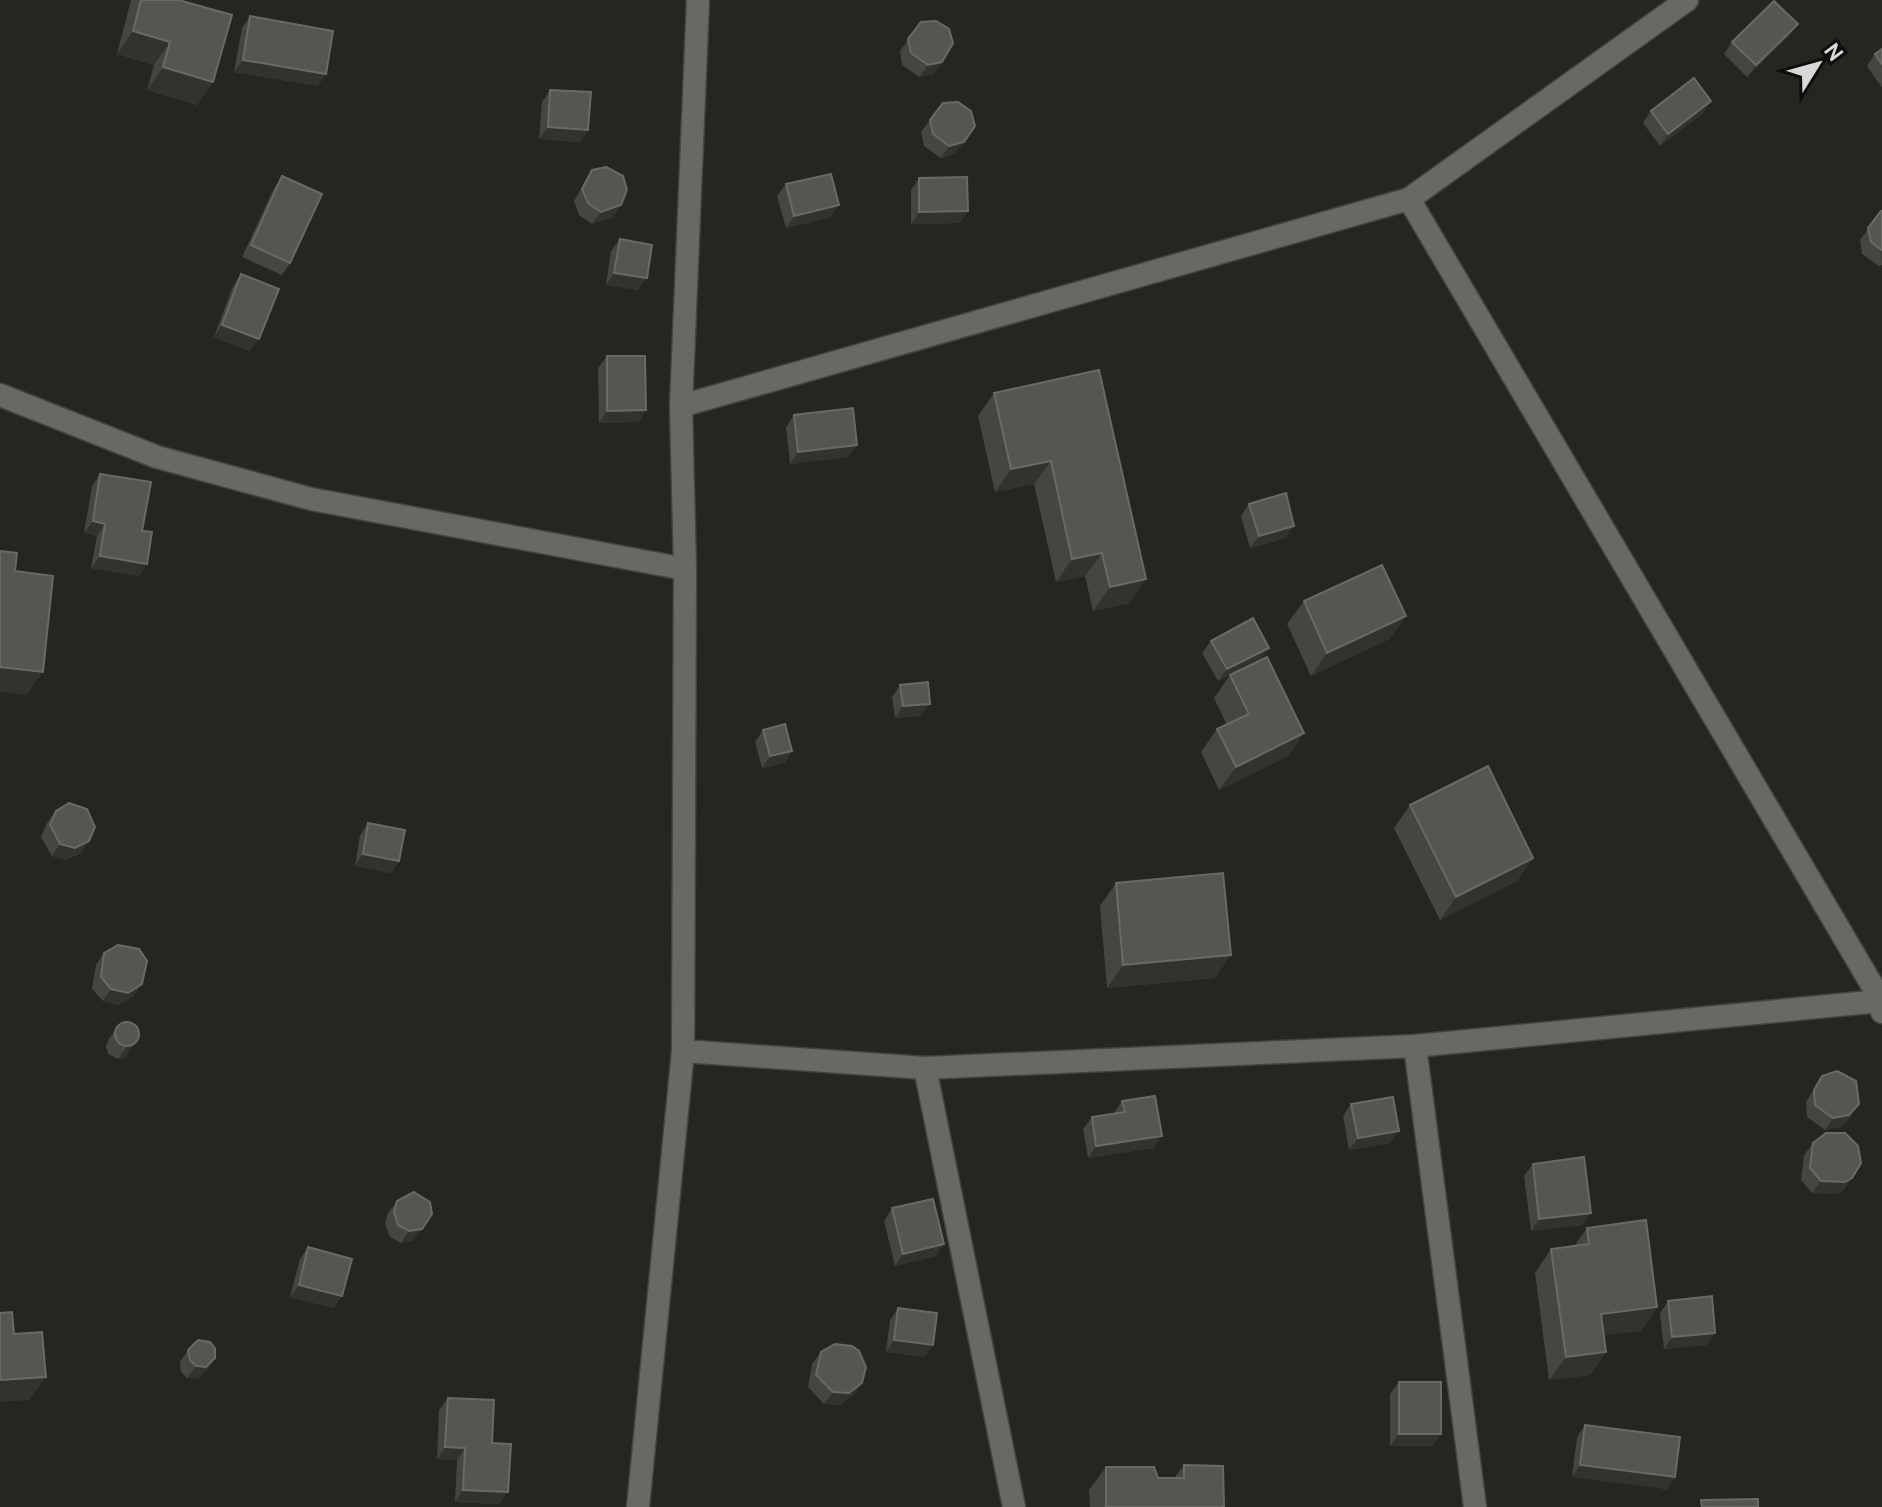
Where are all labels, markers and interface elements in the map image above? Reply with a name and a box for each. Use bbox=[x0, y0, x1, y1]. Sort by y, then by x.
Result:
north arrow bbox=[1778, 24, 1858, 104]
text: N bbox=[1818, 38, 1849, 67]

